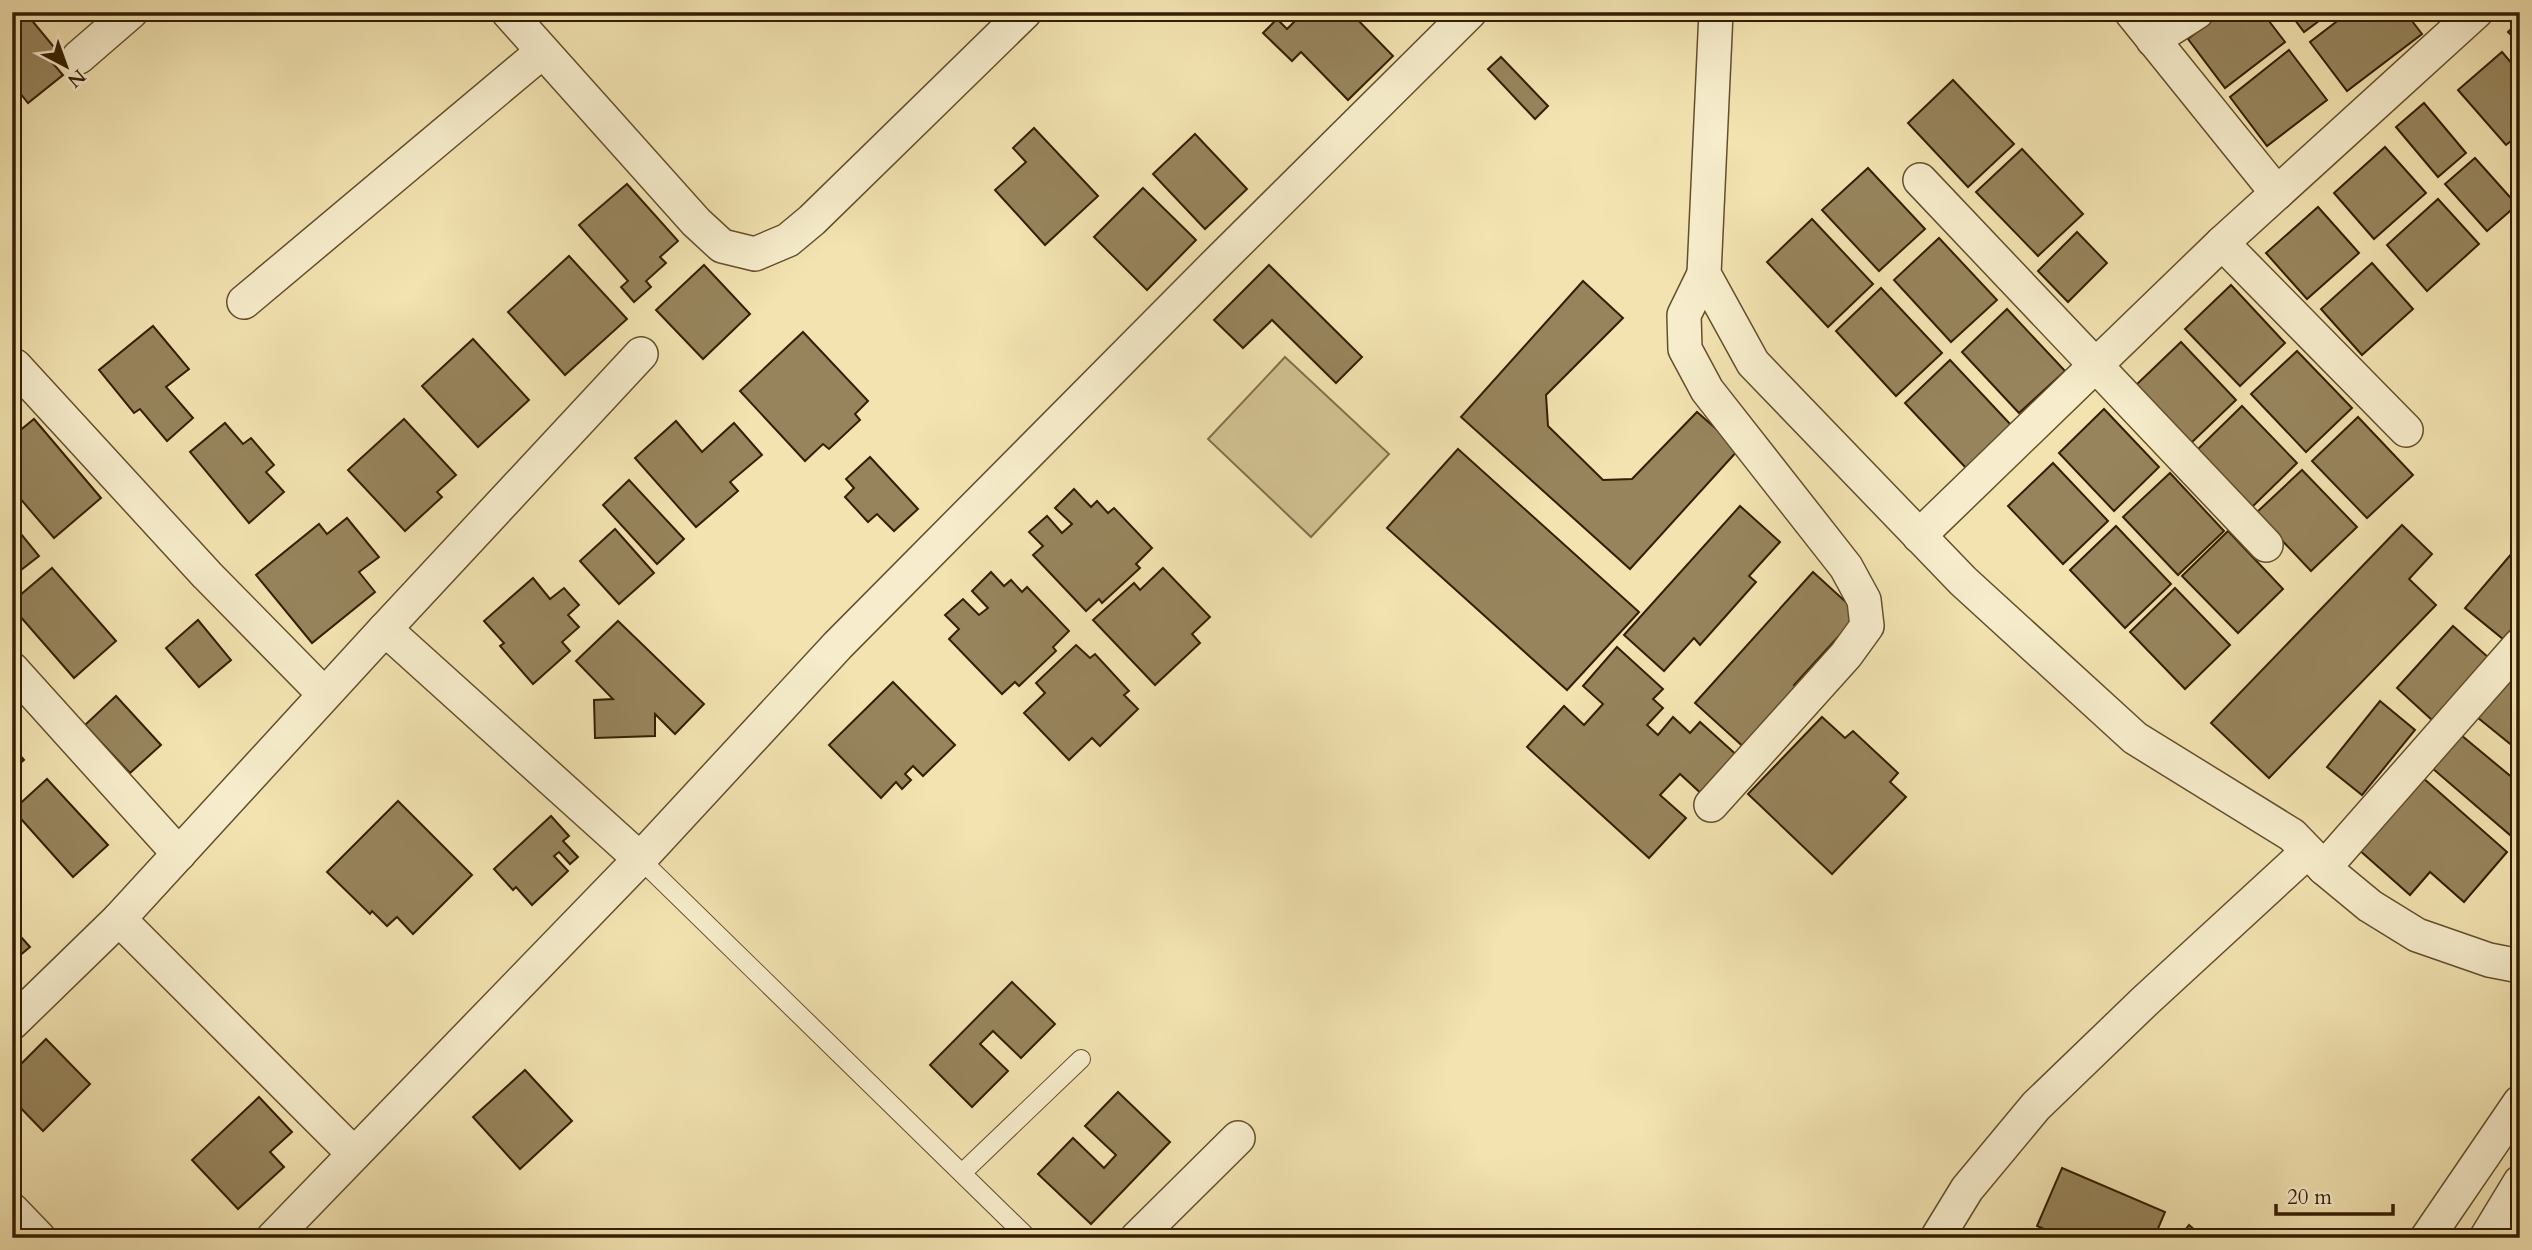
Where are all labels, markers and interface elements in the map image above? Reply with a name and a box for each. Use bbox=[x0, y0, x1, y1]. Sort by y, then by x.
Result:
north arrow bbox=[32, 32, 102, 102]
text: N bbox=[61, 63, 91, 94]
scale bar bbox=[2276, 1173, 2394, 1217]
text: 20 m bbox=[2287, 1183, 2332, 1212]

